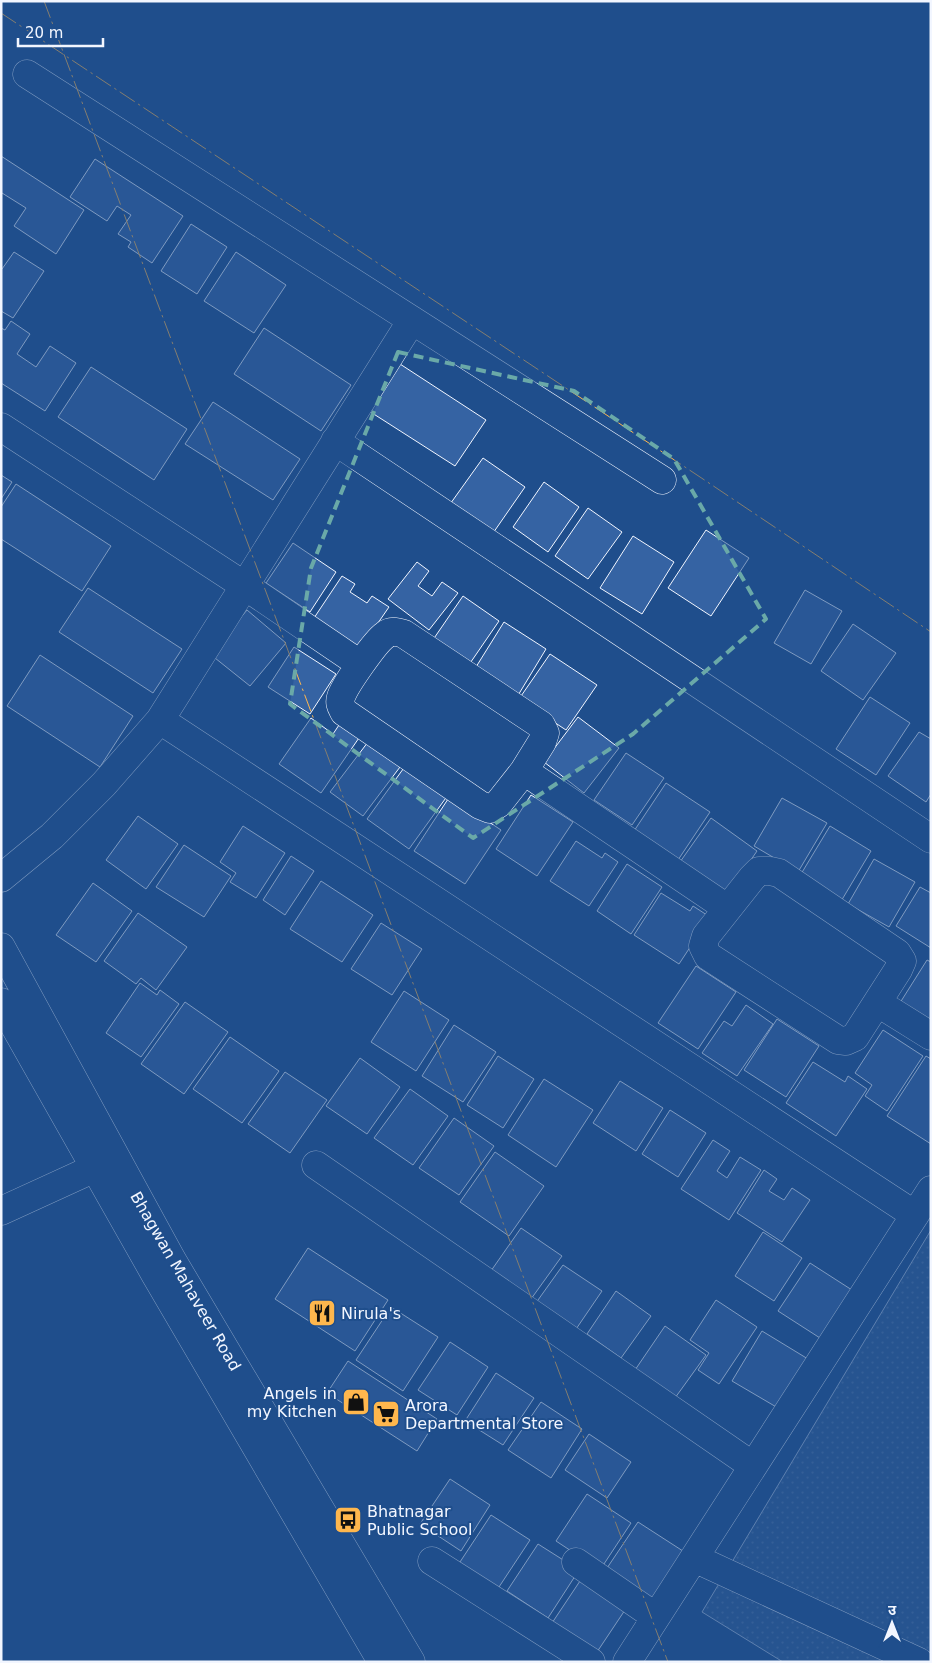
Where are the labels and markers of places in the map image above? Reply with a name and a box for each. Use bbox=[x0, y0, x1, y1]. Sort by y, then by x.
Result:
restaurant icon: Nirula's bbox=[307, 1298, 337, 1328]
place label: Nirula's bbox=[341, 1304, 401, 1323]
place label: Angels in my Kitchen bbox=[247, 1384, 337, 1421]
shop icon: Angels in my Kitchen bbox=[341, 1387, 371, 1417]
place label: Arora Departmental Store bbox=[405, 1396, 563, 1433]
supermarket icon: Arora Departmental Store bbox=[371, 1399, 401, 1429]
place label: Bhatnagar Public School bbox=[367, 1502, 473, 1539]
bus stop icon: Bhatnagar Public School bbox=[333, 1505, 363, 1535]

